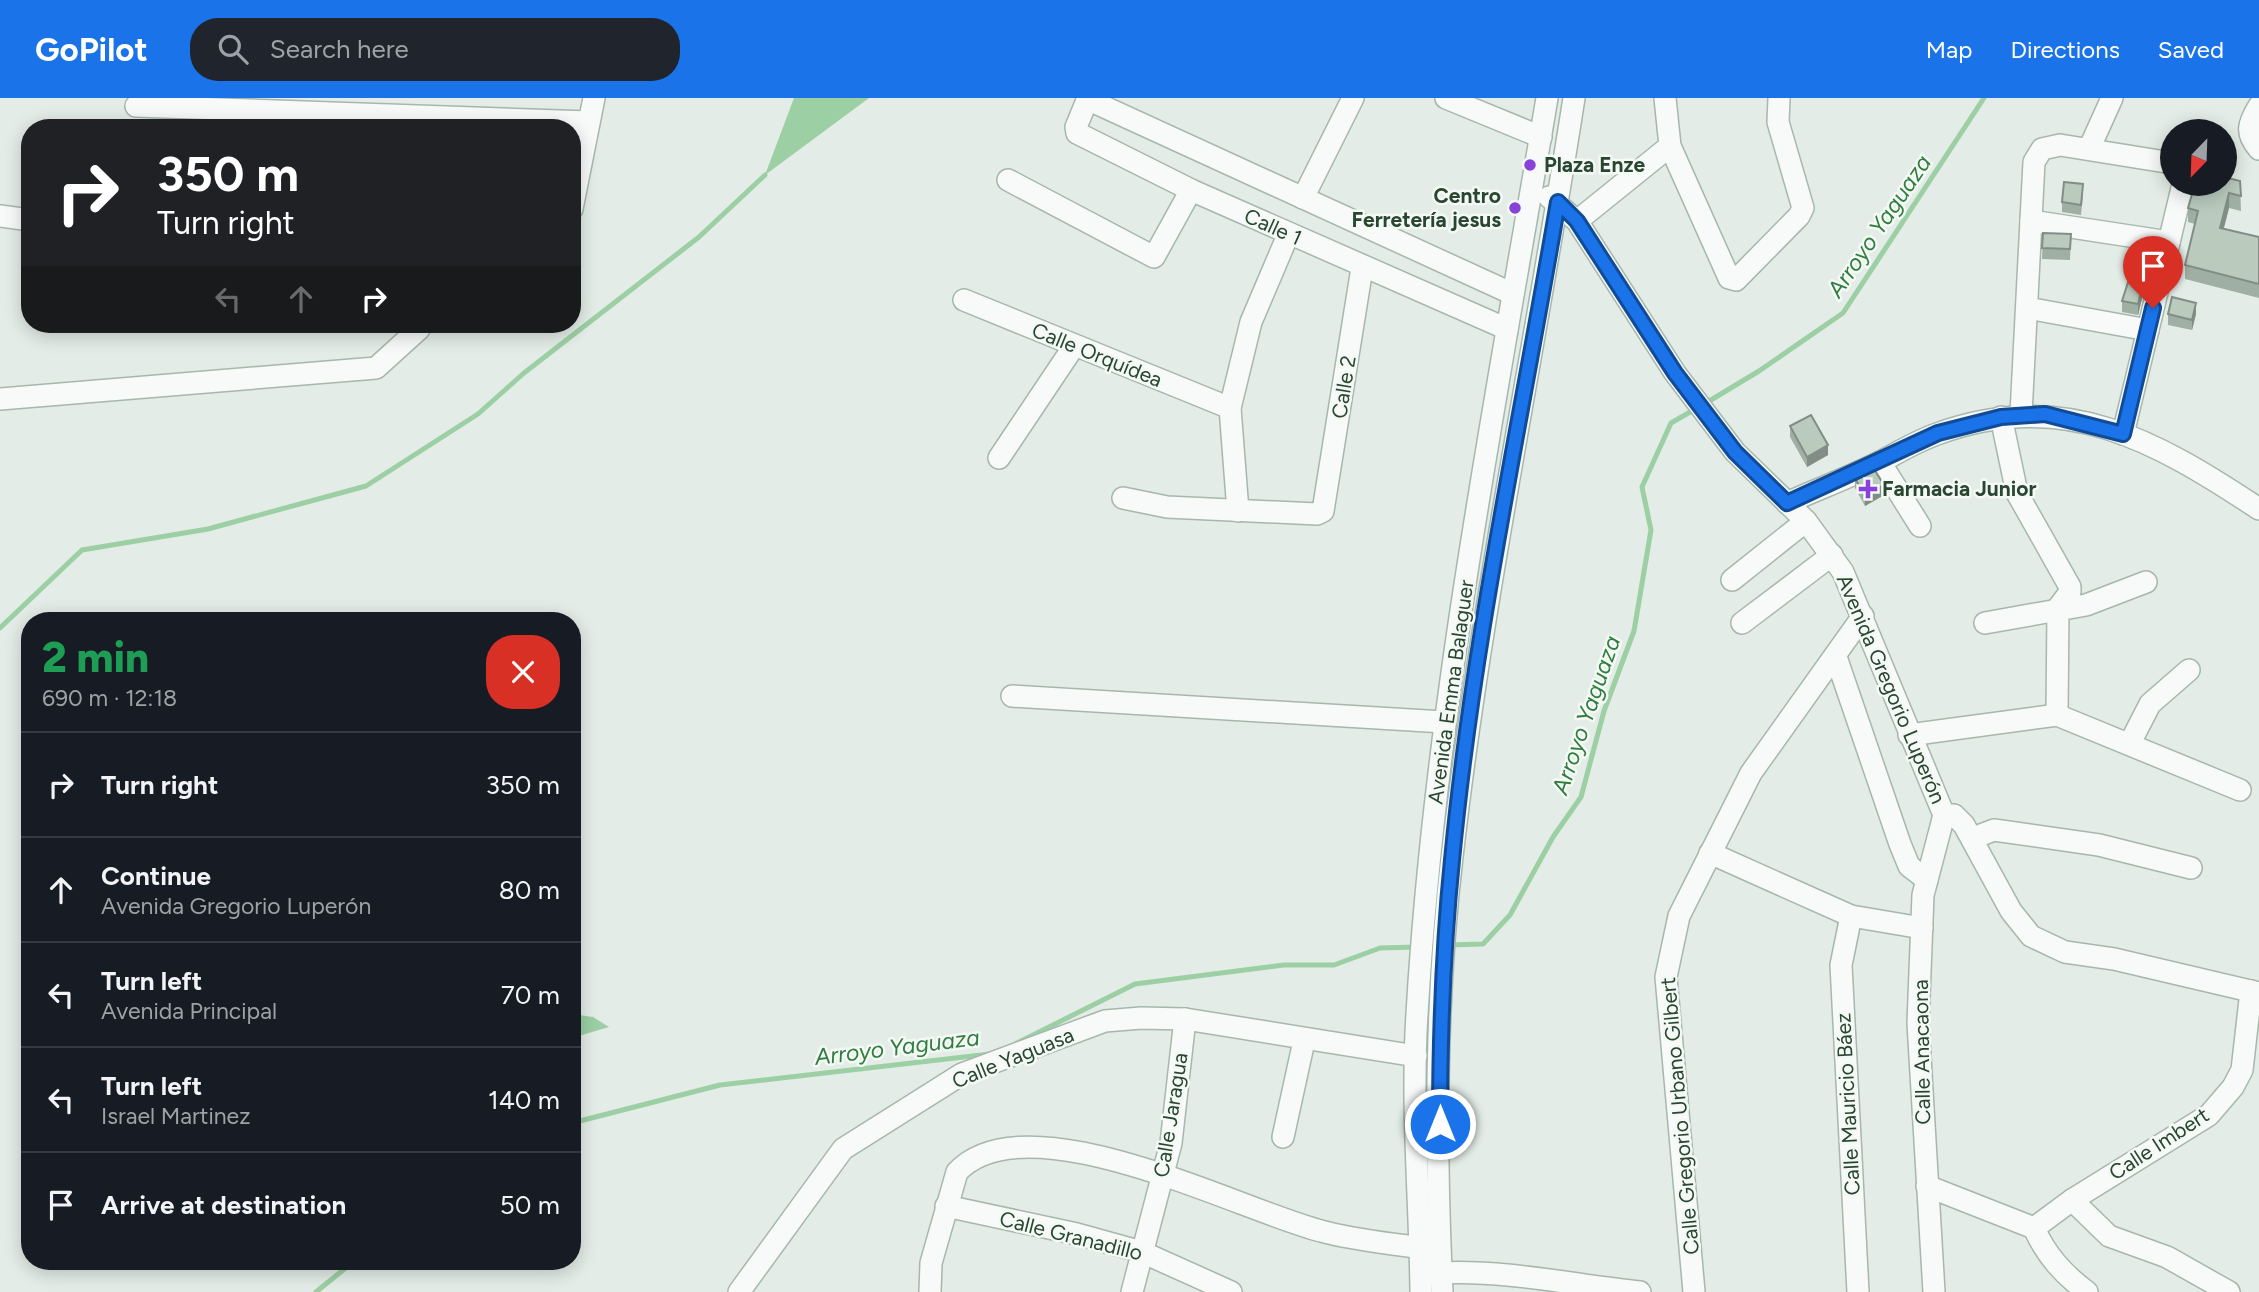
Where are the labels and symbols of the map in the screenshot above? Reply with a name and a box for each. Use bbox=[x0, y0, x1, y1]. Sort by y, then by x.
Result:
north arrow bbox=[2160, 119, 2236, 196]
water label: Arroyo Yaguaza bbox=[1820, 149, 1937, 303]
place label: Plaza Enze bbox=[1544, 152, 1646, 177]
marker: Plaza Enze bbox=[1522, 157, 1538, 173]
place label: Centro Ferretería jesus bbox=[1352, 183, 1501, 232]
marker: Centro Ferretería jesus bbox=[1507, 200, 1523, 216]
street label: Calle 1 bbox=[1241, 203, 1306, 250]
pin bbox=[2123, 236, 2183, 308]
street label: Calle Orquídea bbox=[1028, 317, 1166, 392]
street label: Calle 2 bbox=[1326, 354, 1361, 420]
place label: Farmacia Junior bbox=[1882, 476, 2036, 501]
marker: Farmacia Junior bbox=[1860, 481, 1876, 497]
street label: Avenida Gregorio Luperón bbox=[1832, 570, 1951, 807]
street label: Avenida Emma Balaguer bbox=[1422, 578, 1479, 806]
water label: Arroyo Yaguaza bbox=[1545, 632, 1626, 799]
street label: Calle Gregorio Urbano Gilbert bbox=[1655, 976, 1704, 1256]
street label: Calle Anacaona bbox=[1908, 979, 1935, 1125]
street label: Calle Mauricio Báez bbox=[1830, 1012, 1865, 1196]
street label: Calle Yaguasa bbox=[948, 1022, 1077, 1093]
water label: Arroyo Yaguaza bbox=[812, 1023, 981, 1071]
street label: Calle Jaragua bbox=[1148, 1051, 1193, 1179]
position arrow bbox=[1403, 1087, 1477, 1161]
street label: Calle Imbert bbox=[2104, 1102, 2213, 1185]
street label: Calle Granadillo bbox=[997, 1206, 1145, 1265]

